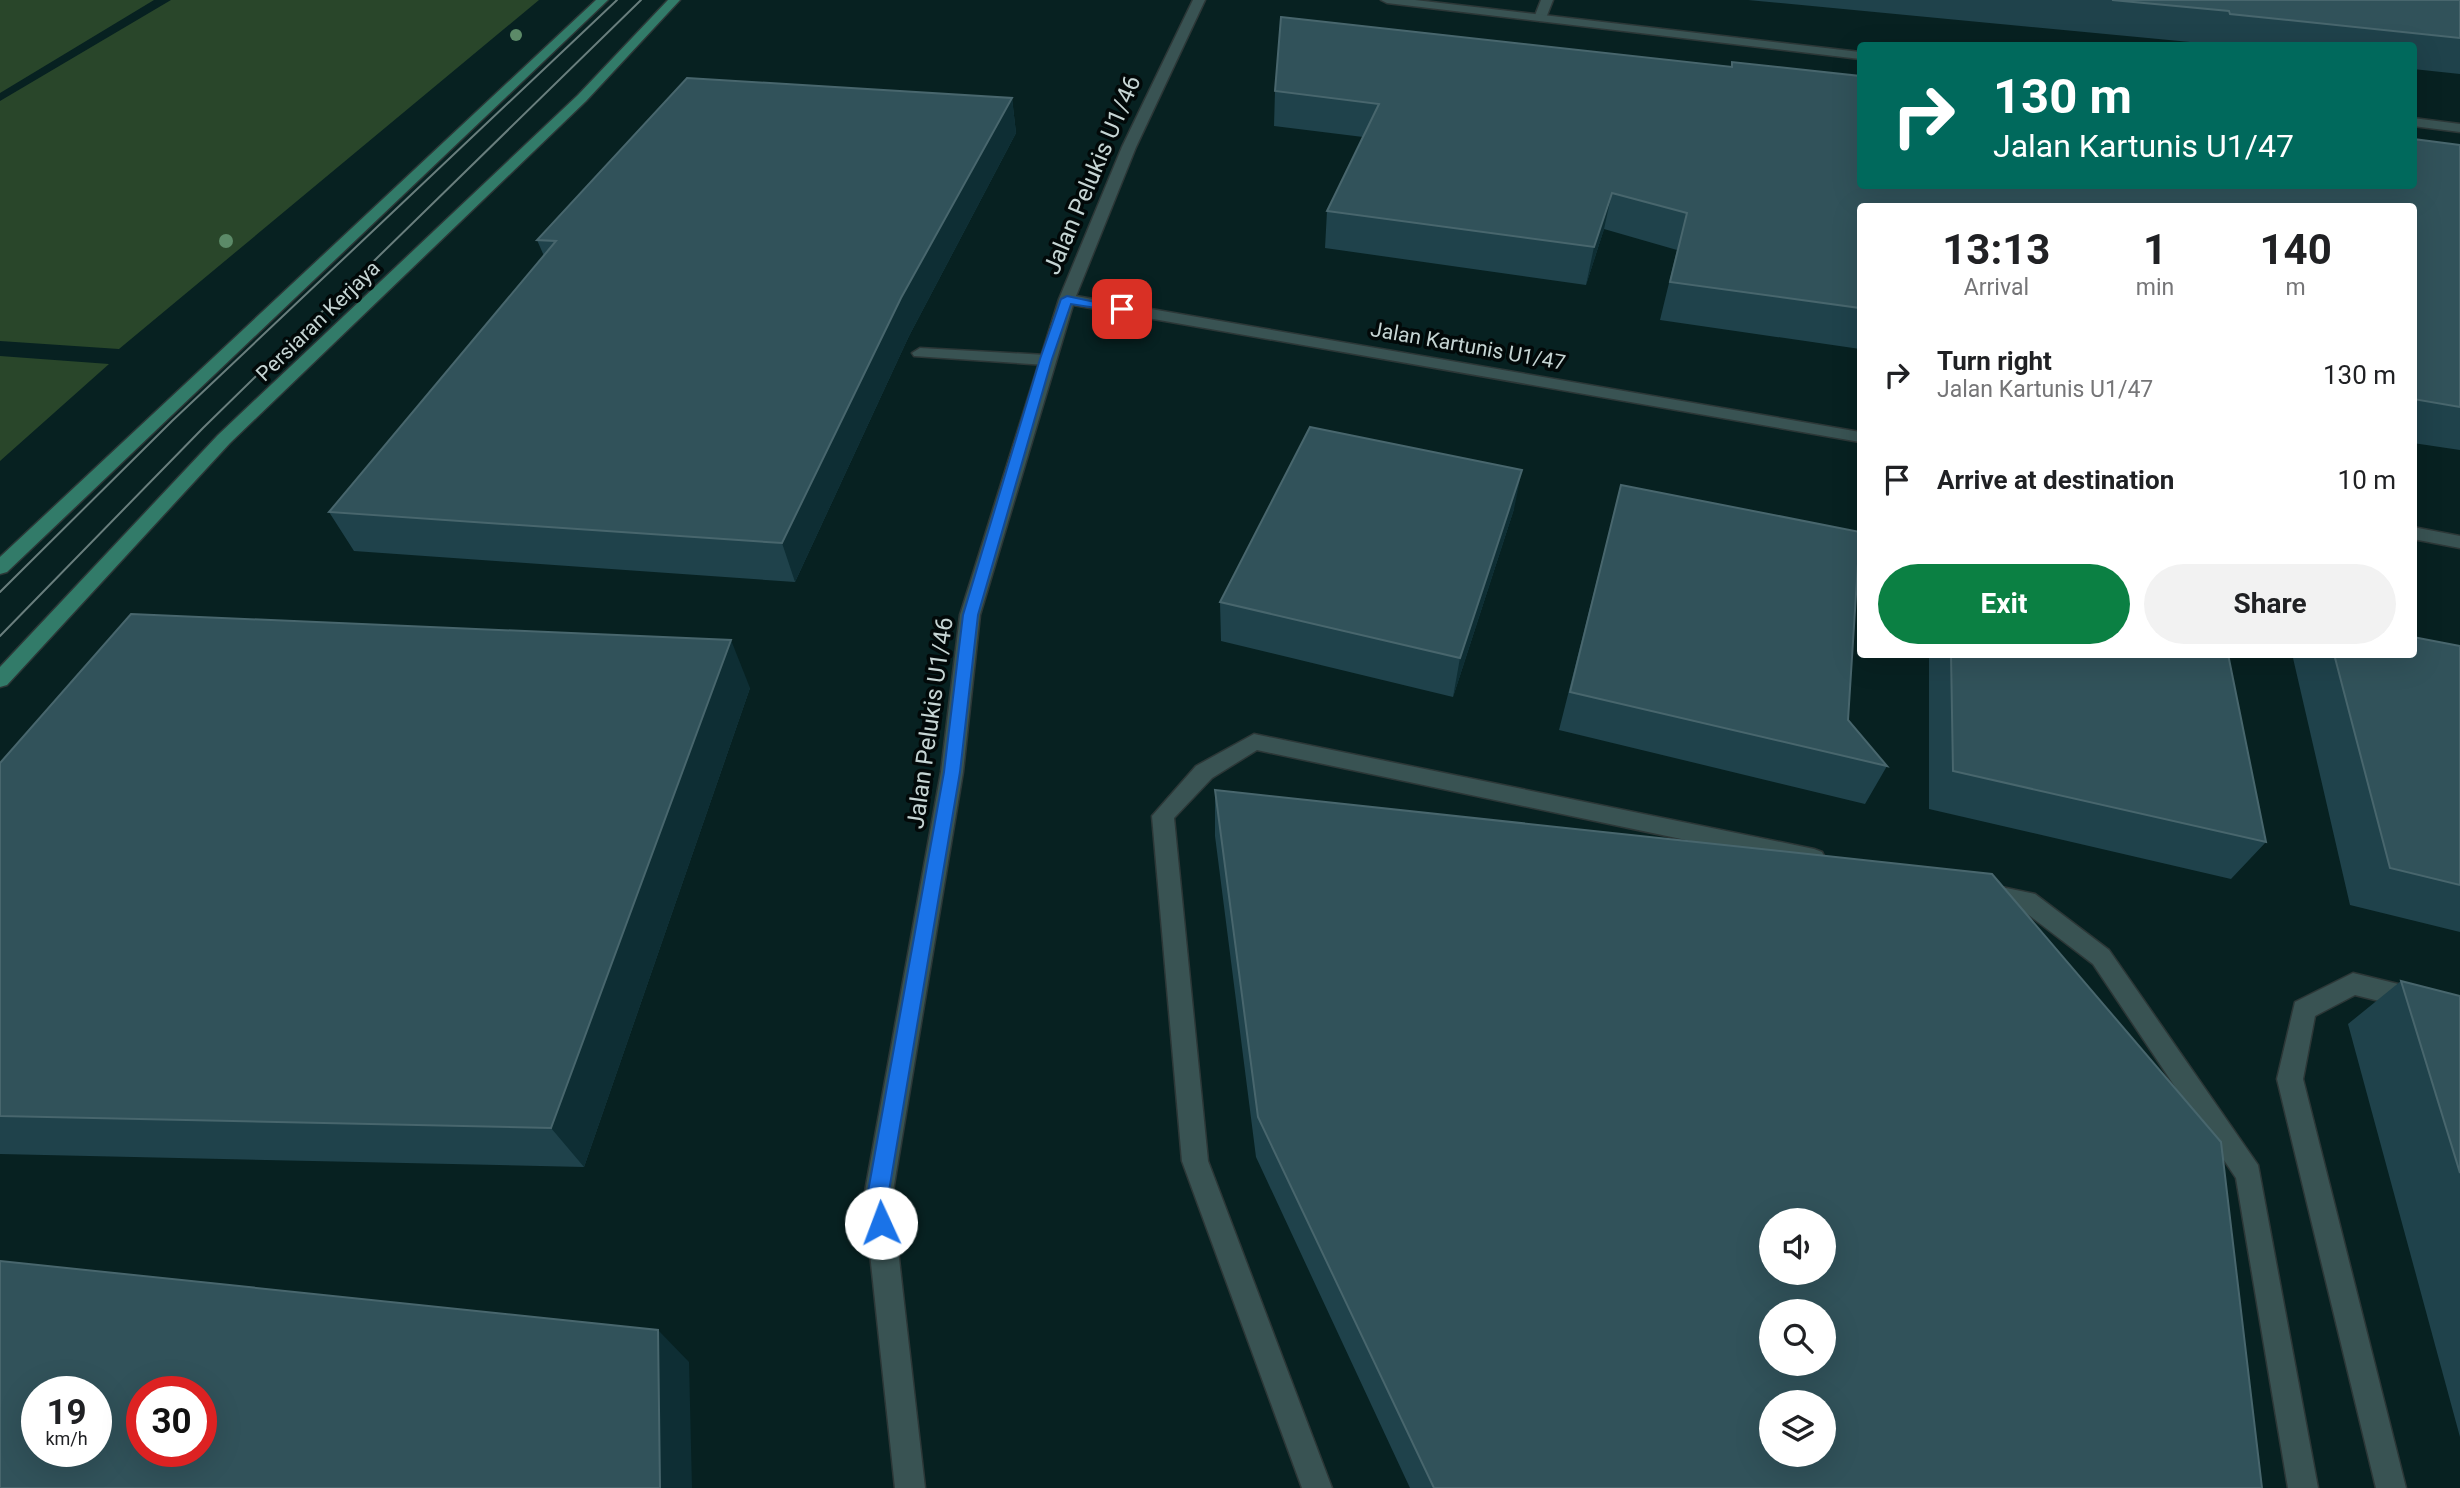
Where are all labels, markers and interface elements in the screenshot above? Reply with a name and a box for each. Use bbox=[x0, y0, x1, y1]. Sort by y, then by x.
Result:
text: 130 m bbox=[1993, 68, 2132, 125]
icon: right bbox=[1878, 70, 1969, 161]
street label: Jalan Pelukis U1/46 bbox=[1037, 71, 1147, 279]
text: Jalan Kartunis U1/47 bbox=[1993, 127, 2294, 165]
text: 13:13 bbox=[1942, 225, 2050, 274]
text: 1 bbox=[2143, 225, 2167, 274]
text: 140 bbox=[2259, 225, 2332, 274]
street label: Persiaran Kerjaya bbox=[251, 256, 385, 386]
text: Arrival bbox=[1964, 274, 2029, 301]
text: min bbox=[2136, 274, 2174, 301]
text: m bbox=[2286, 274, 2306, 301]
pin bbox=[1092, 279, 1152, 339]
icon: arrive bbox=[1103, 290, 1141, 328]
street label: Jalan Kartunis U1/47 bbox=[1369, 317, 1567, 375]
text: Turn right bbox=[1937, 346, 2052, 376]
icon: right bbox=[1878, 356, 1916, 394]
text: 130 m bbox=[2323, 360, 2396, 390]
text: Jalan Kartunis U1/47 bbox=[1937, 376, 2153, 403]
icon: arrive bbox=[1878, 461, 1916, 499]
text: Arrive at destination bbox=[1937, 465, 2174, 495]
text: 10 m bbox=[2338, 465, 2396, 495]
button: Exit bbox=[1878, 564, 2130, 644]
button: Share bbox=[2144, 564, 2396, 644]
street label: Jalan Pelukis U1/46 bbox=[901, 615, 959, 831]
position arrow bbox=[844, 1186, 918, 1260]
map controls bbox=[1759, 1208, 1836, 1467]
button: sound bbox=[1759, 1208, 1836, 1285]
button: search bbox=[1759, 1299, 1836, 1376]
speed limit sign: 30 bbox=[126, 1376, 217, 1467]
button: layers bbox=[1759, 1390, 1836, 1467]
text: 19 bbox=[46, 1392, 87, 1433]
text: km/h bbox=[45, 1428, 88, 1449]

